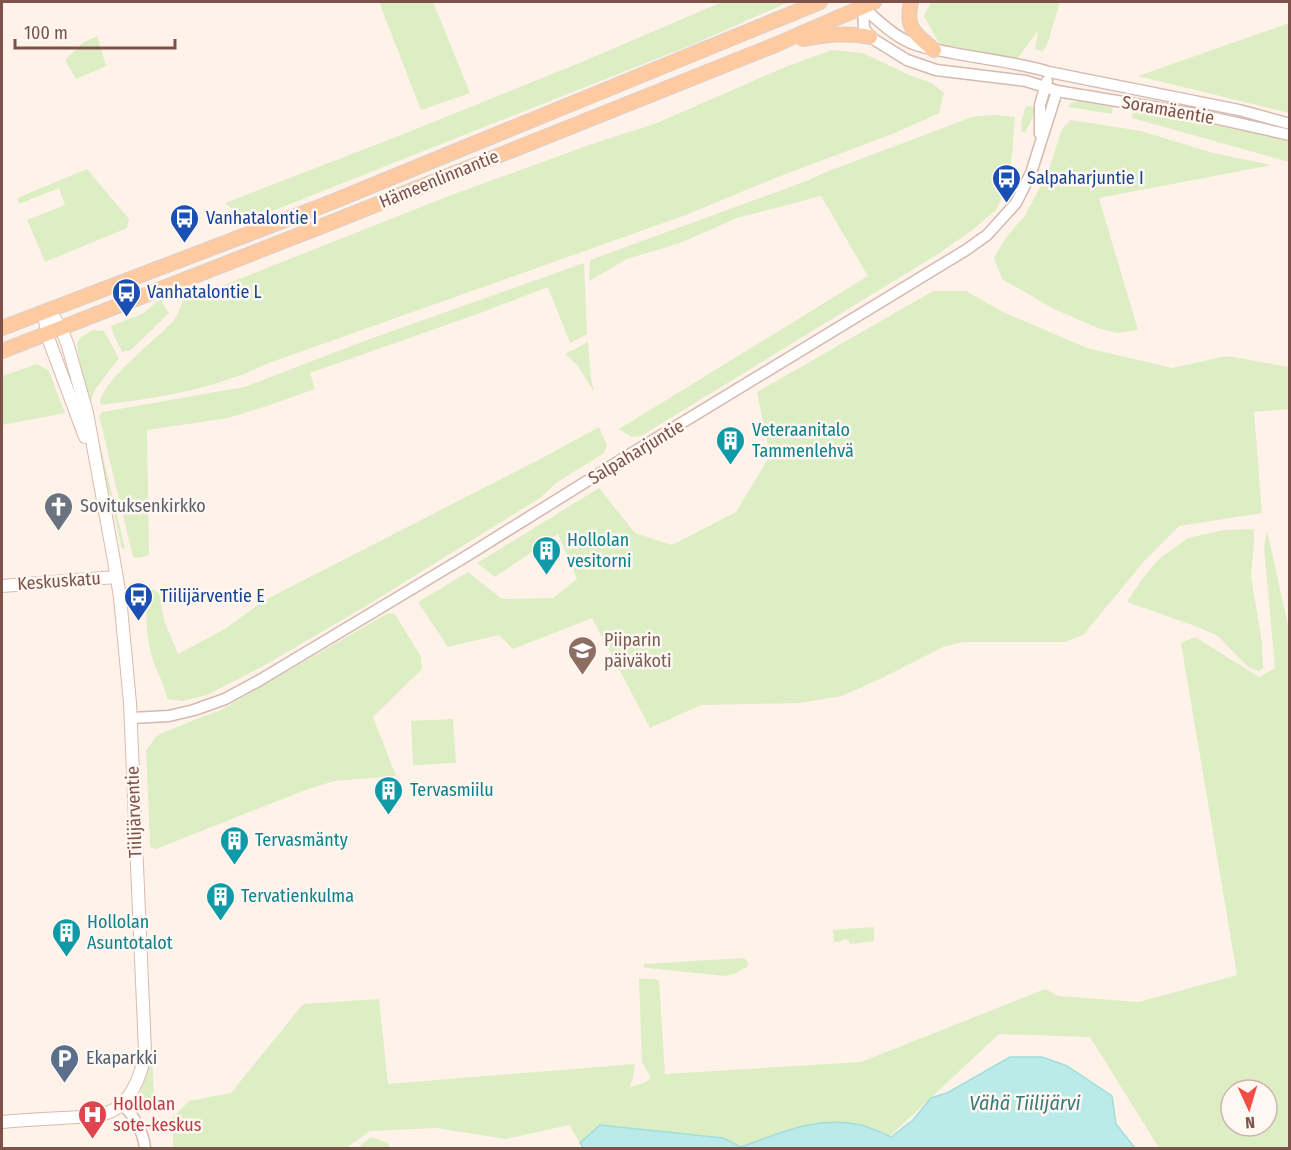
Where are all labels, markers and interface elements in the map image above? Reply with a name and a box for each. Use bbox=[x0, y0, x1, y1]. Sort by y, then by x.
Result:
scale bar bbox=[15, 12, 176, 50]
text: 100 m bbox=[24, 22, 68, 44]
street label: Soramäentie bbox=[1120, 91, 1216, 129]
street label: Hämeenlinnantie bbox=[376, 145, 502, 213]
bus stop icon: Salpaharjuntie I bbox=[990, 162, 1022, 204]
place label: Salpaharjuntie I bbox=[1027, 167, 1144, 189]
bus stop icon: Vanhatalontie I bbox=[169, 202, 201, 244]
place label: Vanhatalontie I bbox=[206, 207, 317, 229]
bus stop icon: Vanhatalontie L bbox=[110, 276, 142, 318]
place label: Vanhatalontie L bbox=[147, 281, 262, 303]
street label: Salpaharjuntie bbox=[584, 415, 688, 489]
place label: Veteraanitalo Tammenlehvä bbox=[752, 419, 854, 462]
building icon: Veteraanitalo Tammenlehvä bbox=[715, 424, 747, 466]
church icon: Sovituksenkirkko bbox=[43, 490, 75, 532]
place label: Sovituksenkirkko bbox=[80, 495, 206, 517]
place label: Hollolan vesitorni bbox=[567, 529, 631, 572]
building icon: Hollolan vesitorni bbox=[530, 534, 562, 576]
street label: Keskuskatu bbox=[17, 567, 101, 595]
bus stop icon: Tiilijärventie E bbox=[123, 580, 155, 622]
place label: Tiilijärventie E bbox=[160, 585, 265, 607]
place label: Piiparin päiväkoti bbox=[604, 629, 671, 672]
school or university icon: Piiparin päiväkoti bbox=[567, 634, 599, 676]
street label: Tiilijärventie bbox=[121, 766, 147, 858]
building icon: Tervasmiilu bbox=[373, 774, 405, 816]
place label: Tervasmiilu bbox=[410, 779, 494, 801]
building icon: Tervasmänty bbox=[218, 824, 250, 866]
place label: Tervasmänty bbox=[255, 829, 348, 851]
building icon: Tervatienkulma bbox=[204, 880, 236, 922]
place label: Tervatienkulma bbox=[241, 885, 354, 907]
place label: Hollolan Asuntotalot bbox=[87, 911, 173, 954]
building icon: Hollolan Asuntotalot bbox=[50, 916, 82, 958]
parking icon: Ekaparkki bbox=[49, 1042, 81, 1084]
place label: Ekaparkki bbox=[86, 1047, 157, 1069]
north arrow bbox=[1219, 1078, 1279, 1138]
water label: Vähä Tiilijärvi bbox=[969, 1091, 1081, 1115]
place label: Hollolan sote-keskus bbox=[113, 1093, 202, 1136]
hospital icon: Hollolan sote-keskus bbox=[76, 1098, 108, 1140]
text: N bbox=[1245, 1113, 1255, 1132]

